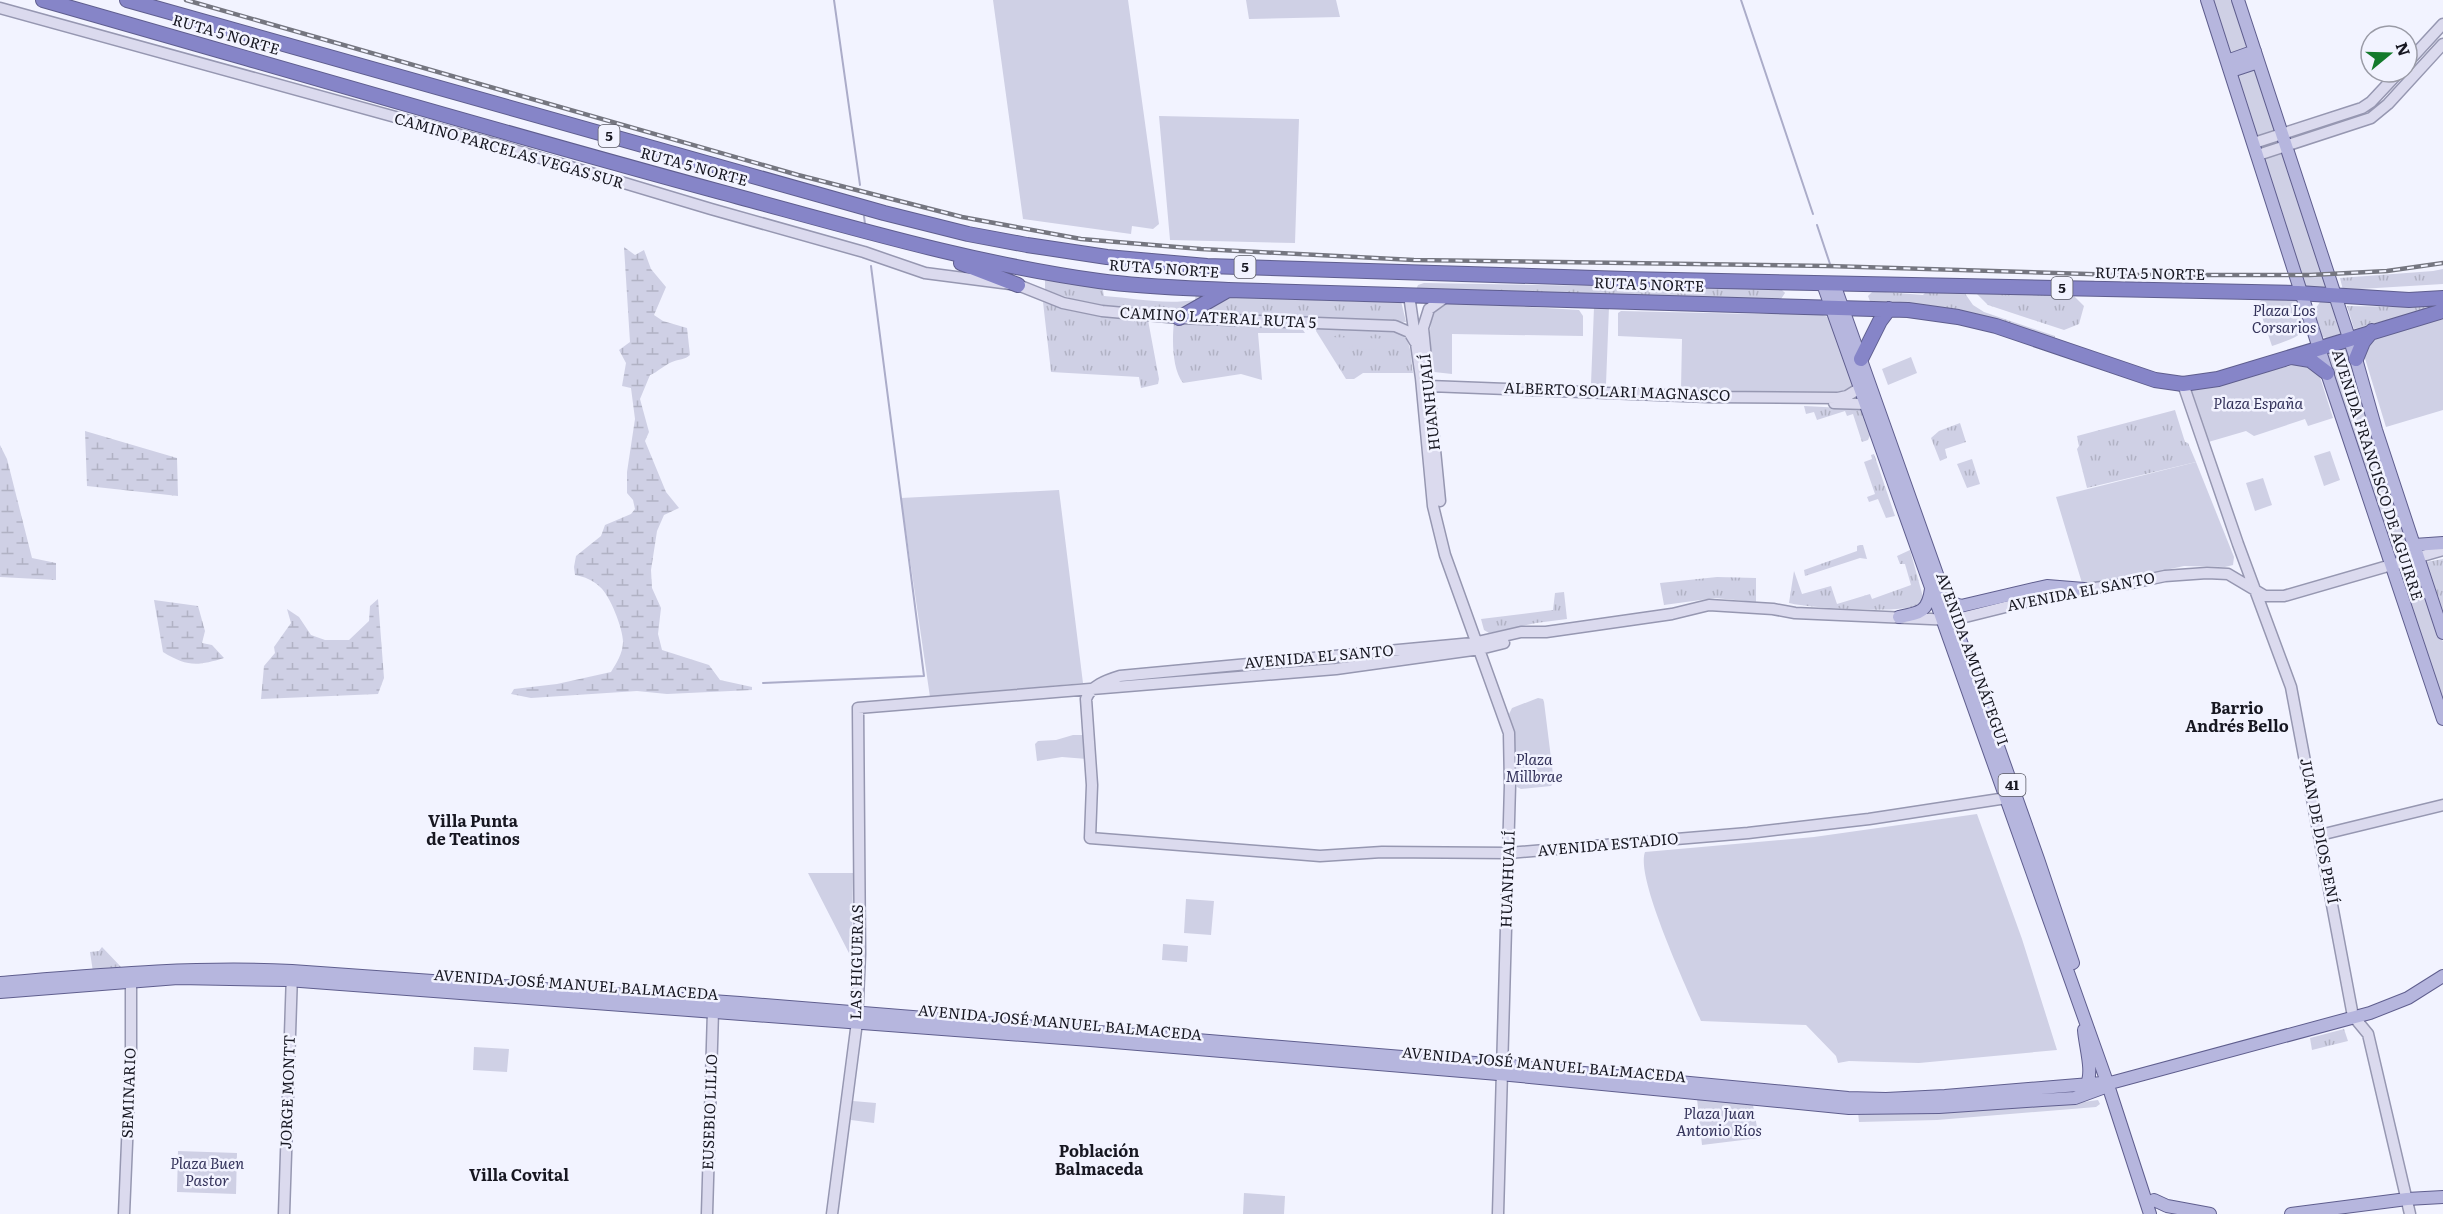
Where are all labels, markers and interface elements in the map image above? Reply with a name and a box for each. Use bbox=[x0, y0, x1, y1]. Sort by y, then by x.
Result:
street label: RUTA 5 NORTE bbox=[170, 7, 283, 60]
north arrow bbox=[2359, 24, 2419, 84]
text: N bbox=[2391, 39, 2418, 59]
street label: CAMINO PARCELAS VEGAS SUR bbox=[392, 106, 627, 193]
road number: 5 bbox=[598, 125, 620, 147]
street label: RUTA 5 NORTE bbox=[638, 140, 751, 191]
street label: RUTA 5 NORTE bbox=[1108, 252, 1220, 283]
road number: 5 bbox=[1234, 256, 1256, 278]
street label: RUTA 5 NORTE bbox=[2095, 260, 2205, 285]
street label: RUTA 5 NORTE bbox=[1593, 270, 1705, 297]
road number: 5 bbox=[2052, 277, 2072, 299]
park label: Plaza Los Corsarios bbox=[2252, 298, 2316, 338]
street label: CAMINO LATERAL RUTA 5 bbox=[1119, 300, 1317, 333]
street label: AVENIDA FRANCISCO DE AGUIRRE bbox=[2327, 346, 2430, 603]
street label: HUANHUALÍ bbox=[1412, 352, 1445, 452]
street label: ALBERTO SOLARI MAGNASCO bbox=[1503, 375, 1731, 406]
park label: Plaza España bbox=[2213, 391, 2303, 414]
street label: AVENIDA EL SANTO bbox=[2005, 565, 2157, 616]
street label: AVENIDA AMUNÁTEGUI bbox=[1931, 569, 2016, 748]
street label: AVENIDA EL SANTO bbox=[1243, 638, 1395, 674]
district label: Barrio Andrés Bello bbox=[2185, 695, 2289, 737]
park label: Plaza Millbrae bbox=[1505, 747, 1563, 787]
street label: JUAN DE DIOS PENÍ bbox=[2295, 756, 2346, 906]
road number: 41 bbox=[1998, 774, 2026, 796]
district label: Villa Punta de Teatinos bbox=[426, 808, 520, 850]
street label: AVENIDA ESTADIO bbox=[1537, 826, 1679, 861]
street label: HUANHUALÍ bbox=[1493, 830, 1520, 928]
street label: LAS HIGUERAS bbox=[843, 904, 868, 1020]
street label: AVENIDA JOSÉ MANUEL BALMACEDA bbox=[433, 962, 719, 1005]
street label: AVENIDA JOSÉ MANUEL BALMACEDA bbox=[917, 998, 1203, 1045]
street label: JORGE MONTT bbox=[273, 1034, 300, 1150]
street label: AVENIDA JOSÉ MANUEL BALMACEDA bbox=[1401, 1040, 1687, 1087]
street label: SEMINARIO bbox=[114, 1047, 141, 1139]
street label: EUSEBIO LILLO bbox=[695, 1053, 722, 1170]
park label: Plaza Juan Antonio Ríos bbox=[1676, 1101, 1762, 1141]
district label: Población Balmaceda bbox=[1055, 1138, 1144, 1180]
park label: Plaza Buen Pastor bbox=[170, 1151, 244, 1191]
district label: Villa Covital bbox=[469, 1162, 569, 1186]

